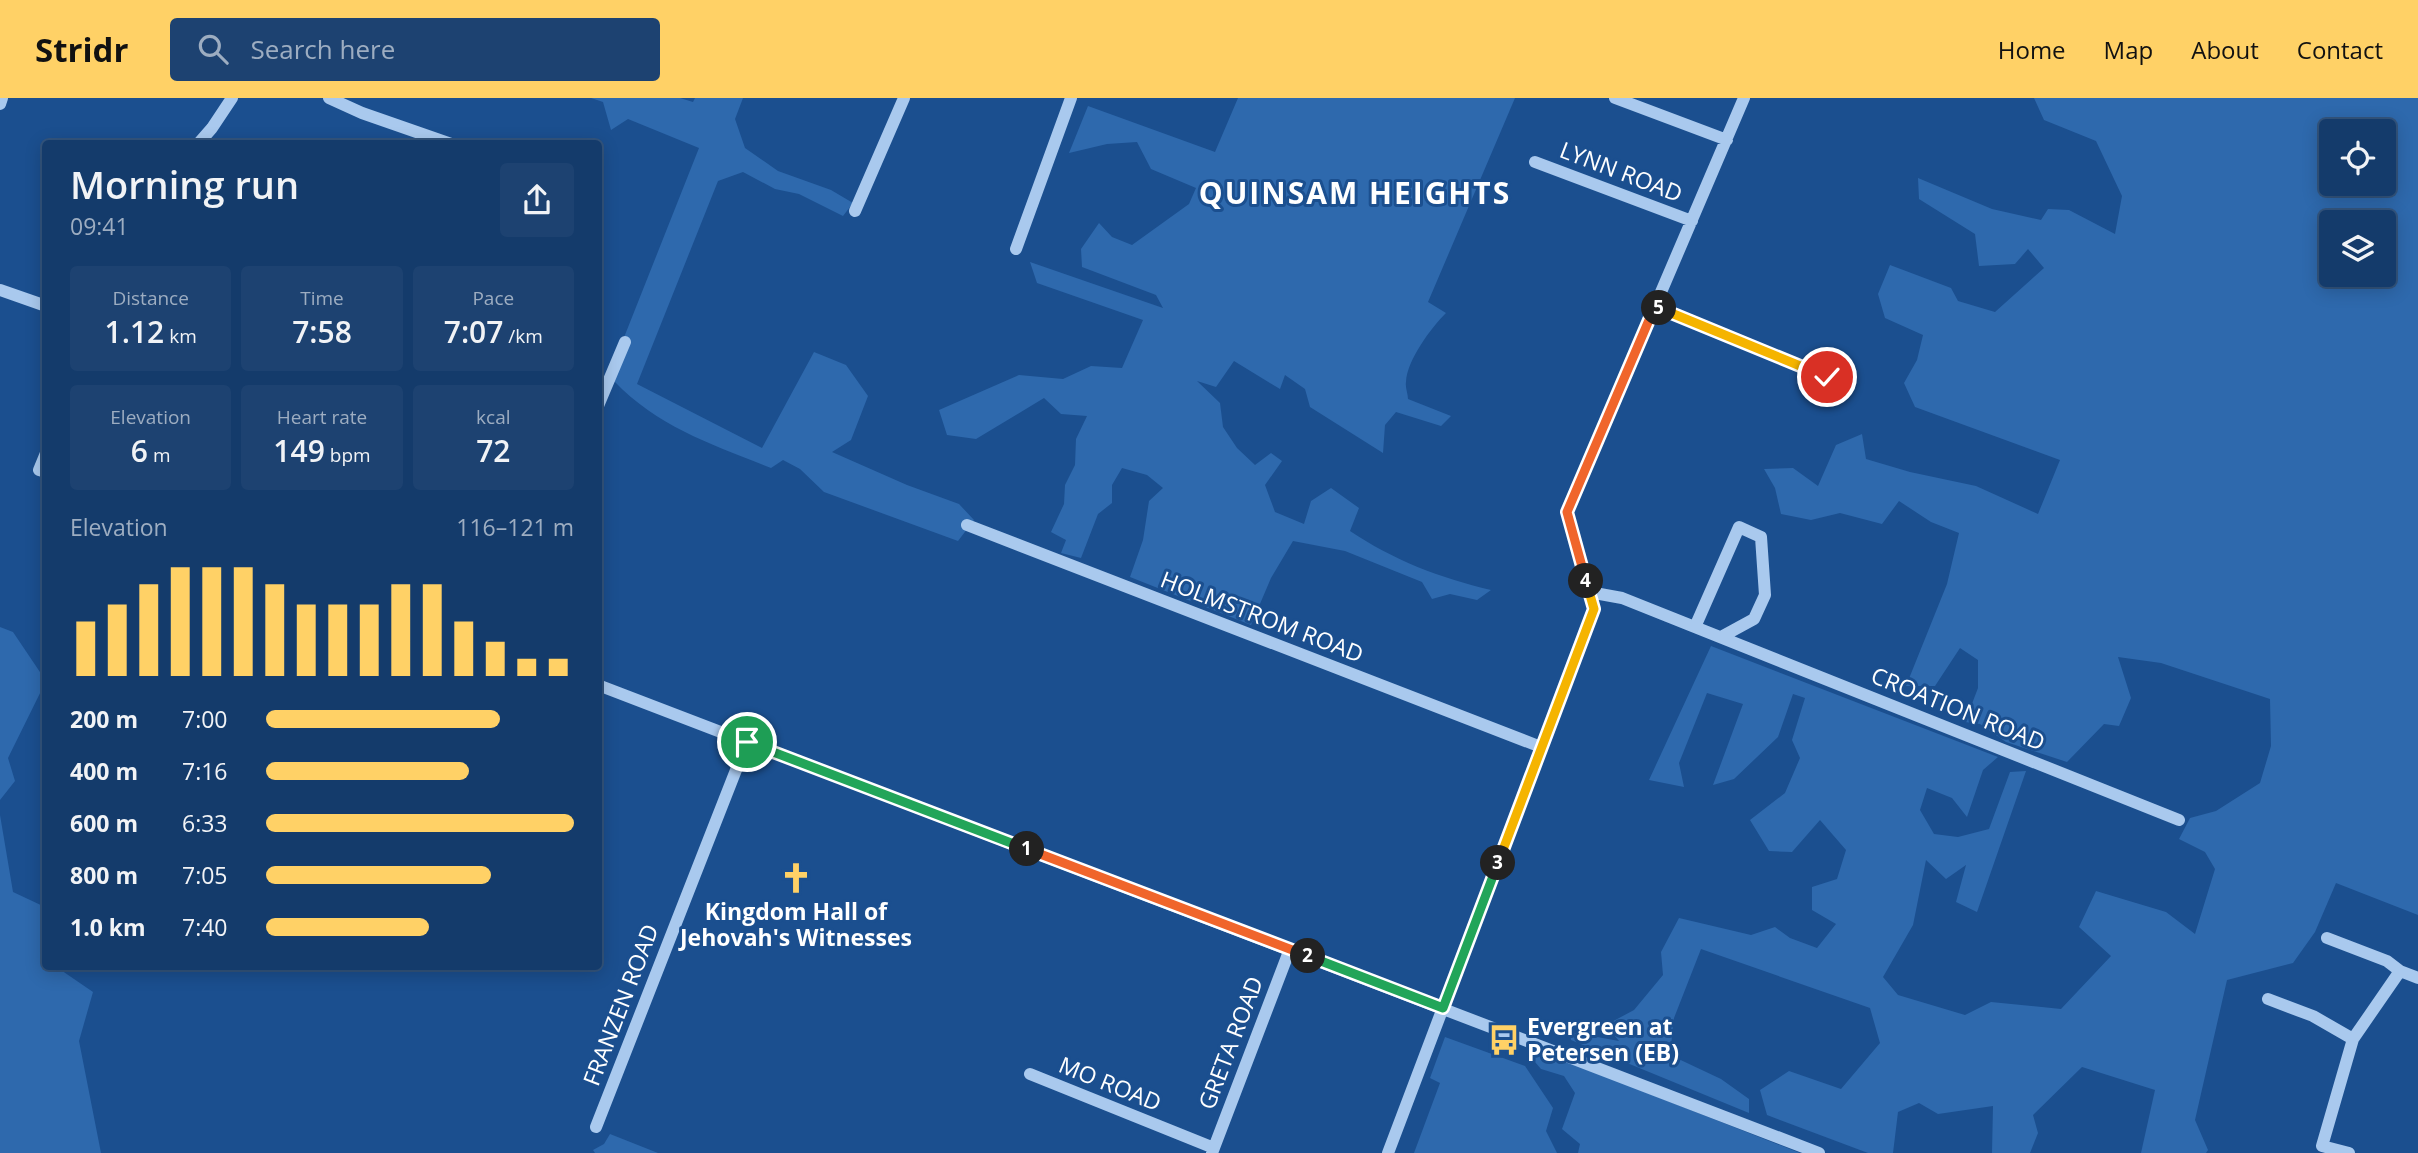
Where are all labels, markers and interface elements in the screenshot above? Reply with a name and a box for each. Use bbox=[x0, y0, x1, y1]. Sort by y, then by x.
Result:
search box bbox=[170, 18, 660, 81]
text: Stridr bbox=[35, 27, 128, 72]
icon: search bbox=[194, 30, 232, 68]
text: Search here bbox=[250, 31, 395, 67]
text: Home bbox=[1998, 33, 2066, 66]
text: Map bbox=[2104, 33, 2153, 66]
text: About bbox=[2191, 33, 2259, 66]
text: Contact bbox=[2297, 33, 2383, 66]
map controls bbox=[2319, 119, 2396, 287]
button: locate bbox=[2319, 119, 2396, 196]
street label: LYNN ROAD bbox=[1556, 133, 1687, 209]
text: Morning run bbox=[70, 158, 299, 210]
button: share bbox=[500, 163, 574, 237]
district label: QUINSAM HEIGHTS bbox=[1199, 172, 1511, 213]
text: 09:41 bbox=[70, 210, 129, 242]
button: layers bbox=[2319, 210, 2396, 287]
text: Distance bbox=[112, 285, 189, 311]
text: Time bbox=[300, 285, 344, 311]
text: Pace bbox=[472, 285, 514, 311]
pin: 5 bbox=[1642, 290, 1676, 326]
text: 5 bbox=[1653, 294, 1664, 320]
text: 1.12 bbox=[105, 311, 164, 352]
text: 7:58 bbox=[292, 311, 352, 352]
text: 7:07 bbox=[444, 311, 503, 352]
text: km bbox=[164, 323, 197, 349]
text: /km bbox=[503, 323, 543, 349]
pin bbox=[1797, 347, 1857, 407]
icon: check bbox=[1808, 358, 1846, 396]
text: Elevation bbox=[110, 404, 191, 430]
text: Heart rate bbox=[277, 404, 367, 430]
text: kcal bbox=[476, 404, 511, 430]
text: 6 bbox=[131, 430, 148, 471]
text: 149 bbox=[273, 430, 325, 471]
text: 72 bbox=[476, 430, 510, 471]
text: m bbox=[148, 442, 171, 468]
text: bpm bbox=[325, 442, 371, 468]
text: Elevation bbox=[70, 511, 168, 543]
text: 116–121 m bbox=[456, 511, 574, 543]
street label: HOLMSTROM ROAD bbox=[1156, 563, 1368, 670]
pin: 4 bbox=[1568, 564, 1604, 598]
text: 4 bbox=[1580, 567, 1591, 593]
street label: CROATION ROAD bbox=[1867, 659, 2050, 758]
text: 200 m bbox=[70, 703, 138, 735]
text: 7:00 bbox=[182, 703, 228, 735]
pin bbox=[717, 712, 777, 772]
icon: arrive bbox=[728, 723, 766, 761]
text: 400 m bbox=[70, 755, 138, 787]
text: 7:16 bbox=[182, 755, 228, 787]
text: 600 m bbox=[70, 807, 138, 839]
text: 6:33 bbox=[182, 807, 228, 839]
pin: 1 bbox=[1010, 832, 1044, 866]
text: 1 bbox=[1021, 835, 1032, 861]
pin: 3 bbox=[1480, 846, 1516, 880]
text: 3 bbox=[1492, 849, 1503, 875]
text: 800 m bbox=[70, 859, 138, 891]
text: 7:05 bbox=[182, 859, 228, 891]
church icon: Kingdom Hall of Jehovah's Witnesses bbox=[779, 861, 813, 895]
place label: Kingdom Hall of Jehovah's Witnesses bbox=[678, 895, 912, 953]
text: 1.0 km bbox=[70, 911, 146, 943]
text: 7:40 bbox=[182, 911, 228, 943]
street label: FRANZEN ROAD bbox=[575, 919, 666, 1090]
pin: 2 bbox=[1290, 938, 1326, 974]
text: 2 bbox=[1302, 942, 1313, 968]
street label: GRETA ROAD bbox=[1190, 971, 1270, 1114]
place label: Evergreen at Petersen (EB) bbox=[1527, 1010, 1679, 1068]
bus stop icon: Evergreen at Petersen (EB) bbox=[1487, 1023, 1521, 1057]
street label: MO ROAD bbox=[1054, 1048, 1166, 1118]

